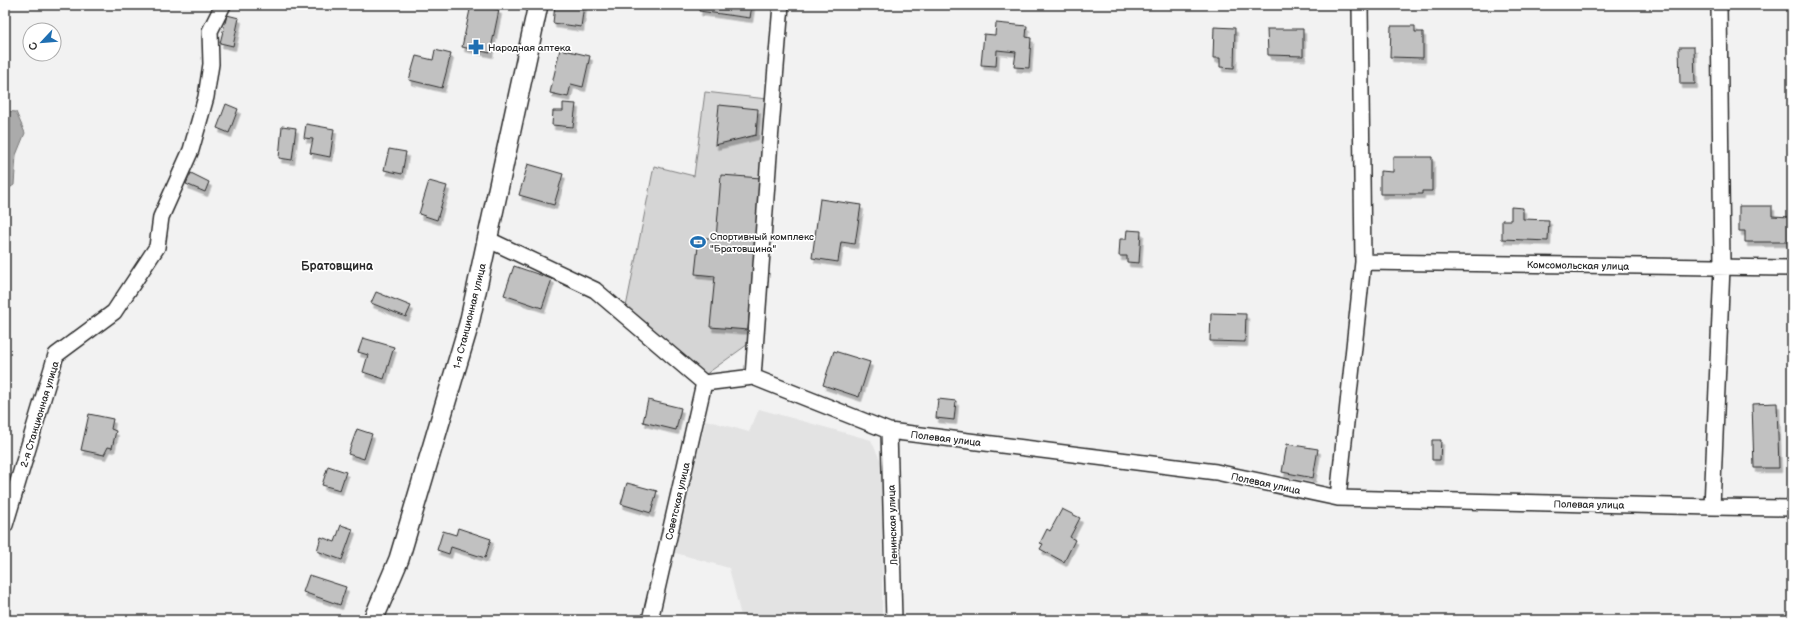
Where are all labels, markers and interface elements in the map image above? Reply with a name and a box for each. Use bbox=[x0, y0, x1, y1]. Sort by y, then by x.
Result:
north arrow bbox=[22, 22, 62, 62]
pharmacy icon: Народная аптека bbox=[467, 38, 485, 56]
text: С bbox=[26, 40, 41, 52]
place label: Народная аптека bbox=[488, 42, 571, 54]
place label: Спортивный комплекс "Братовщина" bbox=[710, 231, 814, 255]
sports icon: Спортивный комплекс "Братовщина" bbox=[689, 233, 707, 251]
district label: Братовщина bbox=[301, 259, 374, 274]
street label: Комсомольская улица bbox=[1527, 259, 1629, 273]
street label: 1-я Станционная улица bbox=[451, 262, 489, 370]
street label: 2-я Станционная улица bbox=[18, 360, 62, 469]
street label: Полевая улица bbox=[910, 429, 982, 449]
street label: Советская улица bbox=[663, 461, 693, 541]
street label: Полевая улица bbox=[1230, 471, 1302, 497]
street label: Ленинская улица bbox=[886, 484, 900, 567]
street label: Полевая улица bbox=[1553, 498, 1625, 512]

